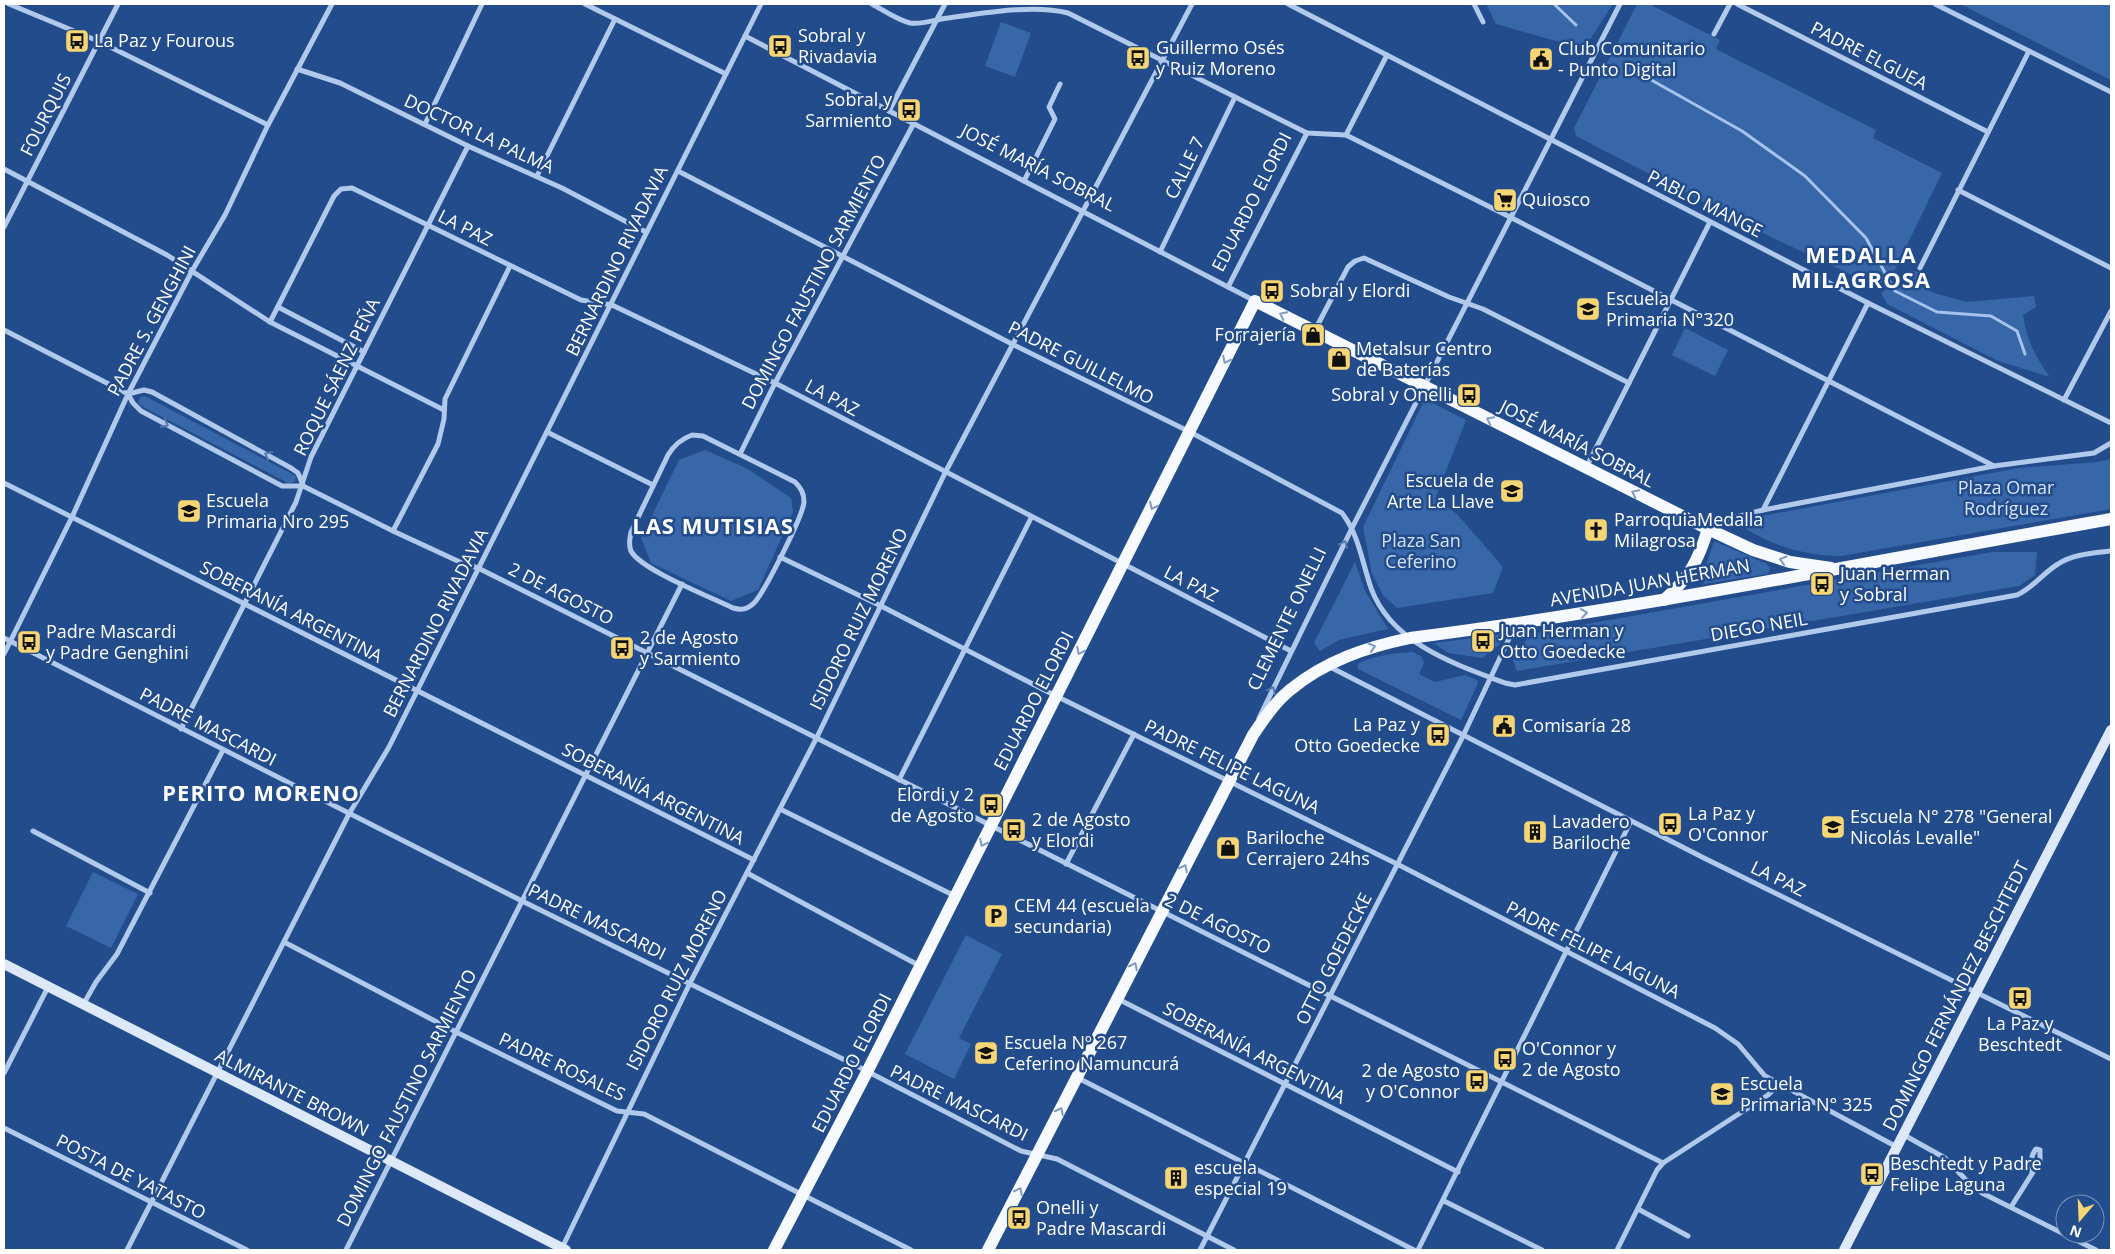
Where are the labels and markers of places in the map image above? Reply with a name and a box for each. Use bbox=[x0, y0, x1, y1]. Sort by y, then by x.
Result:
place label: Sobral y Rivadavia bbox=[798, 23, 877, 68]
bus stop icon: La Paz y Fourous bbox=[64, 28, 90, 54]
place label: La Paz y Fourous bbox=[94, 28, 235, 52]
bus stop icon: Sobral y Rivadavia bbox=[767, 33, 793, 59]
place label: Guillermo Osés y Ruiz Moreno bbox=[1156, 35, 1285, 80]
place label: Club Comunitario - Punto Digital bbox=[1558, 36, 1705, 81]
bus stop icon: Guillermo Osés y Ruiz Moreno bbox=[1125, 45, 1151, 71]
public building icon: Club Comunitario - Punto Digital bbox=[1528, 46, 1554, 72]
place label: Sobral y Sarmiento bbox=[805, 87, 893, 132]
bus stop icon: Sobral y Sarmiento bbox=[896, 97, 922, 123]
supermarket icon: Quiosco bbox=[1492, 187, 1518, 213]
place label: Quiosco bbox=[1522, 187, 1590, 211]
bus stop icon: Sobral y Elordi bbox=[1259, 278, 1285, 304]
place label: Sobral y Elordi bbox=[1290, 278, 1410, 302]
place label: Escuela Primaria N°320 bbox=[1606, 286, 1734, 331]
school or university icon: Escuela Primaria N°320 bbox=[1575, 296, 1601, 322]
place label: Forrajería bbox=[1215, 322, 1296, 346]
shop icon: Forrajería bbox=[1300, 322, 1326, 348]
place label: Metalsur Centro de Baterías bbox=[1356, 336, 1492, 381]
shop icon: Metalsur Centro de Baterías bbox=[1326, 346, 1352, 372]
place label: Sobral y Onelli bbox=[1331, 382, 1452, 406]
bus stop icon: Sobral y Onelli bbox=[1456, 382, 1482, 408]
place label: Escuela de Arte La Llave bbox=[1387, 468, 1494, 513]
school or university icon: Escuela de Arte La Llave bbox=[1499, 478, 1525, 504]
place label: Escuela Primaria Nro 295 bbox=[206, 488, 349, 533]
school or university icon: Escuela Primaria Nro 295 bbox=[176, 498, 202, 524]
place label: ParroquiaMedalla Milagrosa bbox=[1614, 507, 1763, 552]
church icon: ParroquiaMedalla Milagrosa bbox=[1583, 517, 1609, 543]
place label: Juan Herman y Sobral bbox=[1838, 561, 1950, 606]
bus stop icon: Juan Herman y Sobral bbox=[1809, 571, 1835, 597]
place label: Juan Herman y Otto Goedecke bbox=[1498, 618, 1626, 663]
place label: Padre Mascardi y Padre Genghini bbox=[46, 619, 189, 664]
place label: 2 de Agosto y Sarmiento bbox=[640, 625, 741, 670]
bus stop icon: Juan Herman y Otto Goedecke bbox=[1470, 628, 1496, 654]
bus stop icon: Padre Mascardi y Padre Genghini bbox=[16, 629, 42, 655]
bus stop icon: 2 de Agosto y Sarmiento bbox=[609, 635, 635, 661]
place label: La Paz y Otto Goedecke bbox=[1294, 712, 1421, 757]
public building icon: Comisaría 28 bbox=[1491, 713, 1517, 739]
place label: Comisaría 28 bbox=[1522, 713, 1631, 737]
bus stop icon: La Paz y Otto Goedecke bbox=[1425, 722, 1451, 748]
place label: Elordi y 2 de Agosto bbox=[890, 782, 974, 827]
bus stop icon: Elordi y 2 de Agosto bbox=[978, 792, 1004, 818]
place label: La Paz y O'Connor bbox=[1688, 801, 1769, 846]
place label: Escuela N° 278 "General Nicolás Levalle" bbox=[1850, 804, 2052, 849]
place label: 2 de Agosto y Elordi bbox=[1032, 807, 1131, 852]
place label: Lavadero Bariloche bbox=[1552, 809, 1631, 854]
bus stop icon: La Paz y O'Connor bbox=[1657, 811, 1683, 837]
school or university icon: Escuela N° 278 "General Nicolás Levalle" bbox=[1820, 814, 1846, 840]
bus stop icon: 2 de Agosto y Elordi bbox=[1001, 817, 1027, 843]
building icon: Lavadero Bariloche bbox=[1522, 819, 1548, 845]
place label: Bariloche Cerrajero 24hs bbox=[1246, 825, 1370, 870]
shop icon: Bariloche Cerrajero 24hs bbox=[1215, 835, 1241, 861]
place label: CEM 44 (escuela secundaria) bbox=[1014, 893, 1150, 938]
parking icon: CEM 44 (escuela secundaria) bbox=[983, 903, 1009, 929]
bus stop icon: La Paz y Beschtedt bbox=[2007, 985, 2033, 1011]
place label: La Paz y Beschtedt bbox=[1978, 1011, 2062, 1056]
place label: Escuela Nº 267 Ceferino Namuncurá bbox=[1004, 1030, 1179, 1075]
place label: O'Connor y 2 de Agosto bbox=[1522, 1036, 1621, 1081]
school or university icon: Escuela Nº 267 Ceferino Namuncurá bbox=[973, 1040, 999, 1066]
bus stop icon: O'Connor y 2 de Agosto bbox=[1492, 1046, 1518, 1072]
place label: 2 de Agosto y O'Connor bbox=[1361, 1058, 1461, 1103]
bus stop icon: 2 de Agosto y O'Connor bbox=[1464, 1068, 1490, 1094]
place label: Escuela Primaria N° 325 bbox=[1740, 1071, 1873, 1116]
school or university icon: Escuela Primaria N° 325 bbox=[1709, 1081, 1735, 1107]
place label: Beschtedt y Padre Felipe Laguna bbox=[1890, 1151, 2042, 1196]
place label: escuela especial 19 bbox=[1194, 1155, 1287, 1200]
bus stop icon: Beschtedt y Padre Felipe Laguna bbox=[1859, 1161, 1885, 1187]
building icon: escuela especial 19 bbox=[1163, 1165, 1189, 1191]
place label: Onelli y Padre Mascardi bbox=[1036, 1195, 1166, 1240]
bus stop icon: Onelli y Padre Mascardi bbox=[1006, 1205, 1032, 1231]

